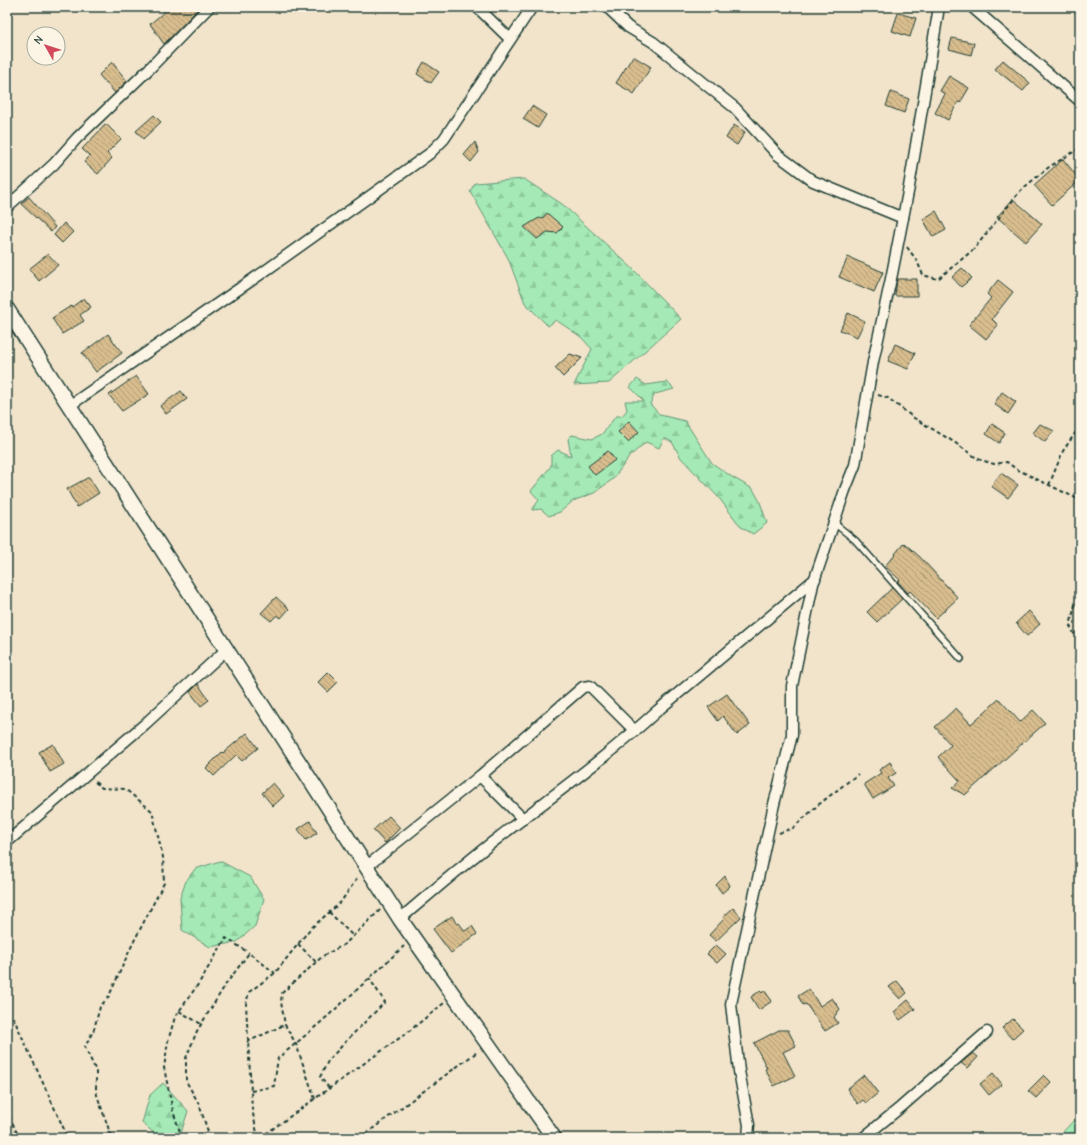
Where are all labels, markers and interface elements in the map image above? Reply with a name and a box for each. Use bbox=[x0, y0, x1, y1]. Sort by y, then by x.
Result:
north arrow bbox=[26, 26, 66, 66]
text: N bbox=[31, 33, 46, 47]

